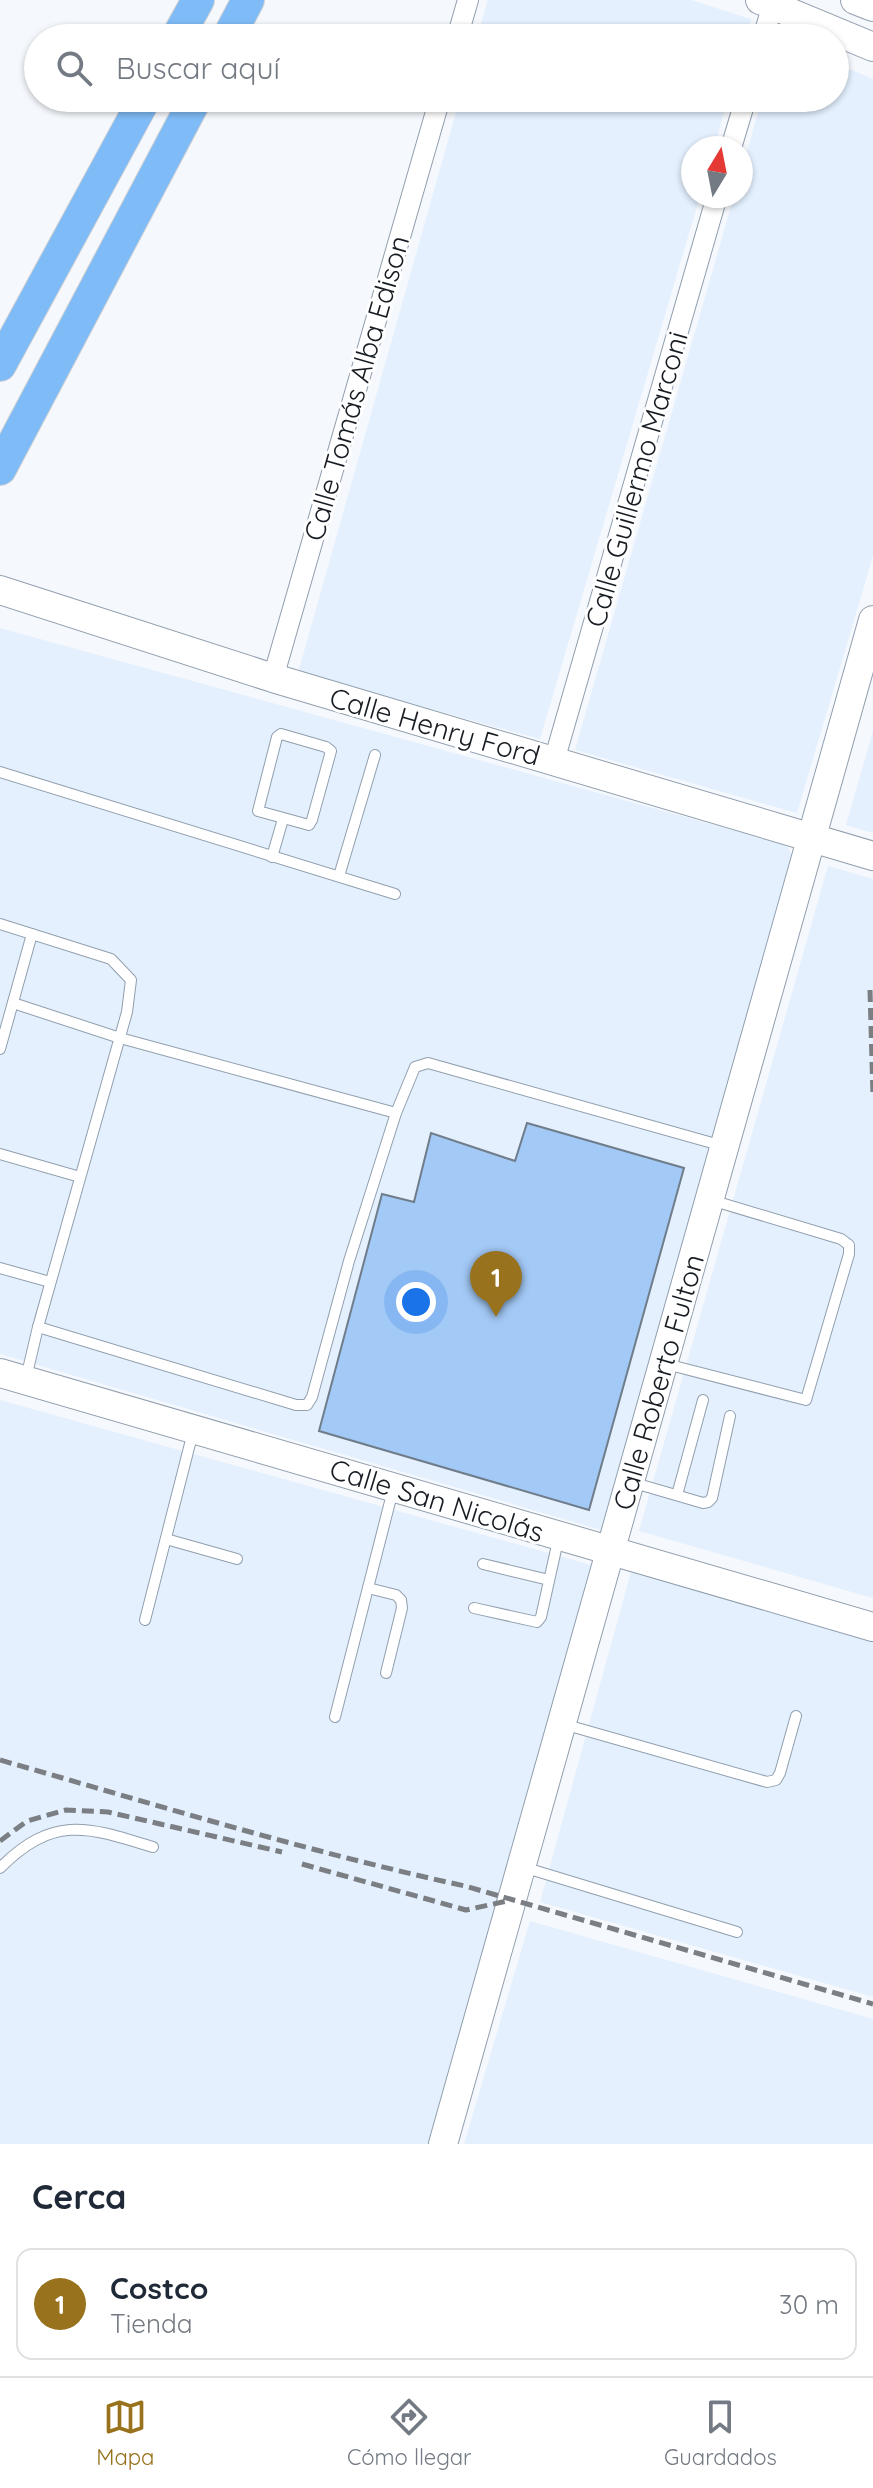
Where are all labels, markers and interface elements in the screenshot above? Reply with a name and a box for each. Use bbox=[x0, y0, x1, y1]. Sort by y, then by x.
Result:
search box bbox=[24, 24, 849, 112]
icon: search bbox=[52, 46, 96, 90]
text: Buscar aquí bbox=[116, 49, 280, 87]
north arrow bbox=[681, 136, 753, 208]
street label: Calle Tomás Alba Edison bbox=[296, 231, 416, 545]
street label: Calle Guillermo Marconi bbox=[577, 327, 695, 631]
street label: Calle Henry Ford bbox=[326, 679, 544, 773]
street label: Calle Roberto Fulton bbox=[605, 1250, 711, 1514]
pin: 1 bbox=[470, 1251, 522, 1317]
your location bbox=[396, 1282, 436, 1322]
street label: Calle San Nicolás bbox=[326, 1451, 548, 1549]
text: Cerca bbox=[32, 2175, 126, 2218]
text: Costco bbox=[110, 2269, 208, 2307]
text: 1 bbox=[55, 2288, 65, 2321]
text: 30 m bbox=[779, 2288, 839, 2321]
text: Tienda bbox=[110, 2307, 193, 2340]
tab: Mapa bbox=[96, 2395, 154, 2471]
tab: Cómo llegar bbox=[347, 2395, 472, 2471]
tab: Guardados bbox=[664, 2395, 777, 2471]

